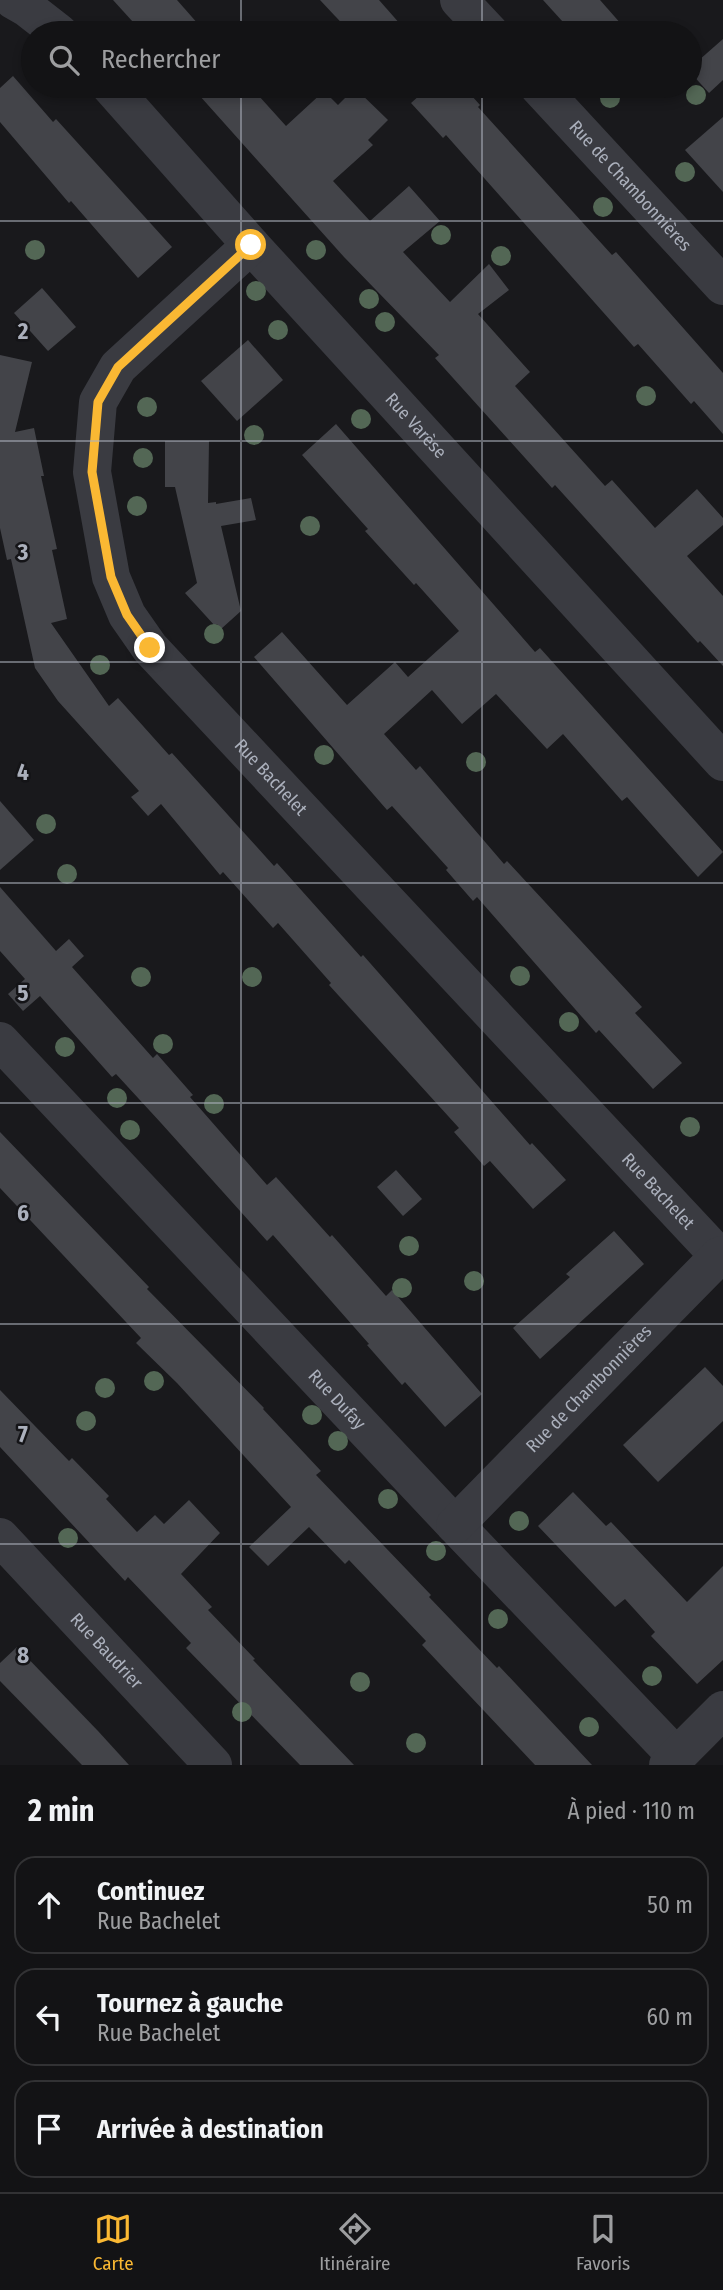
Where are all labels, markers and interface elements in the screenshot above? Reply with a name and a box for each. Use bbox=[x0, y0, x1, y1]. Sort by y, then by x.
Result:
search box bbox=[21, 21, 702, 98]
icon: search bbox=[45, 41, 83, 79]
text: Rechercher bbox=[101, 44, 220, 75]
street label: Rue de Chambonnières bbox=[564, 116, 696, 256]
route start bbox=[235, 229, 266, 260]
text: 2 bbox=[17, 317, 29, 345]
street label: Rue Varèse bbox=[380, 388, 451, 463]
text: 3 bbox=[17, 538, 29, 566]
route end bbox=[134, 632, 165, 663]
street label: Rue Bachelet bbox=[230, 734, 312, 820]
text: 4 bbox=[17, 758, 29, 786]
text: 5 bbox=[17, 979, 29, 1007]
street label: Rue Bachelet bbox=[617, 1148, 699, 1234]
text: 6 bbox=[17, 1199, 29, 1227]
street label: Rue de Chambonnières bbox=[521, 1320, 656, 1457]
street label: Rue Dufay bbox=[304, 1365, 370, 1434]
text: 7 bbox=[18, 1420, 28, 1448]
street label: Rue Baudrier bbox=[66, 1608, 148, 1694]
text: 8 bbox=[17, 1641, 29, 1669]
text: 2 min bbox=[28, 1793, 95, 1829]
text: À pied · 110 m bbox=[567, 1797, 695, 1825]
text: Continuez bbox=[97, 1876, 204, 1907]
icon: ahead bbox=[30, 1886, 68, 1924]
text: 50 m bbox=[647, 1891, 693, 1919]
text: Rue Bachelet bbox=[97, 1907, 220, 1935]
text: Tournez à gauche bbox=[97, 1988, 283, 2019]
icon: left bbox=[30, 1998, 68, 2036]
text: 60 m bbox=[647, 2003, 693, 2031]
text: Rue Bachelet bbox=[97, 2019, 220, 2047]
icon: arrive bbox=[30, 2110, 68, 2148]
text: Arrivée à destination bbox=[97, 2114, 324, 2145]
tab: Carte bbox=[93, 2210, 134, 2275]
tab: Itinéraire bbox=[319, 2210, 390, 2275]
tab: Favoris bbox=[576, 2210, 630, 2275]

